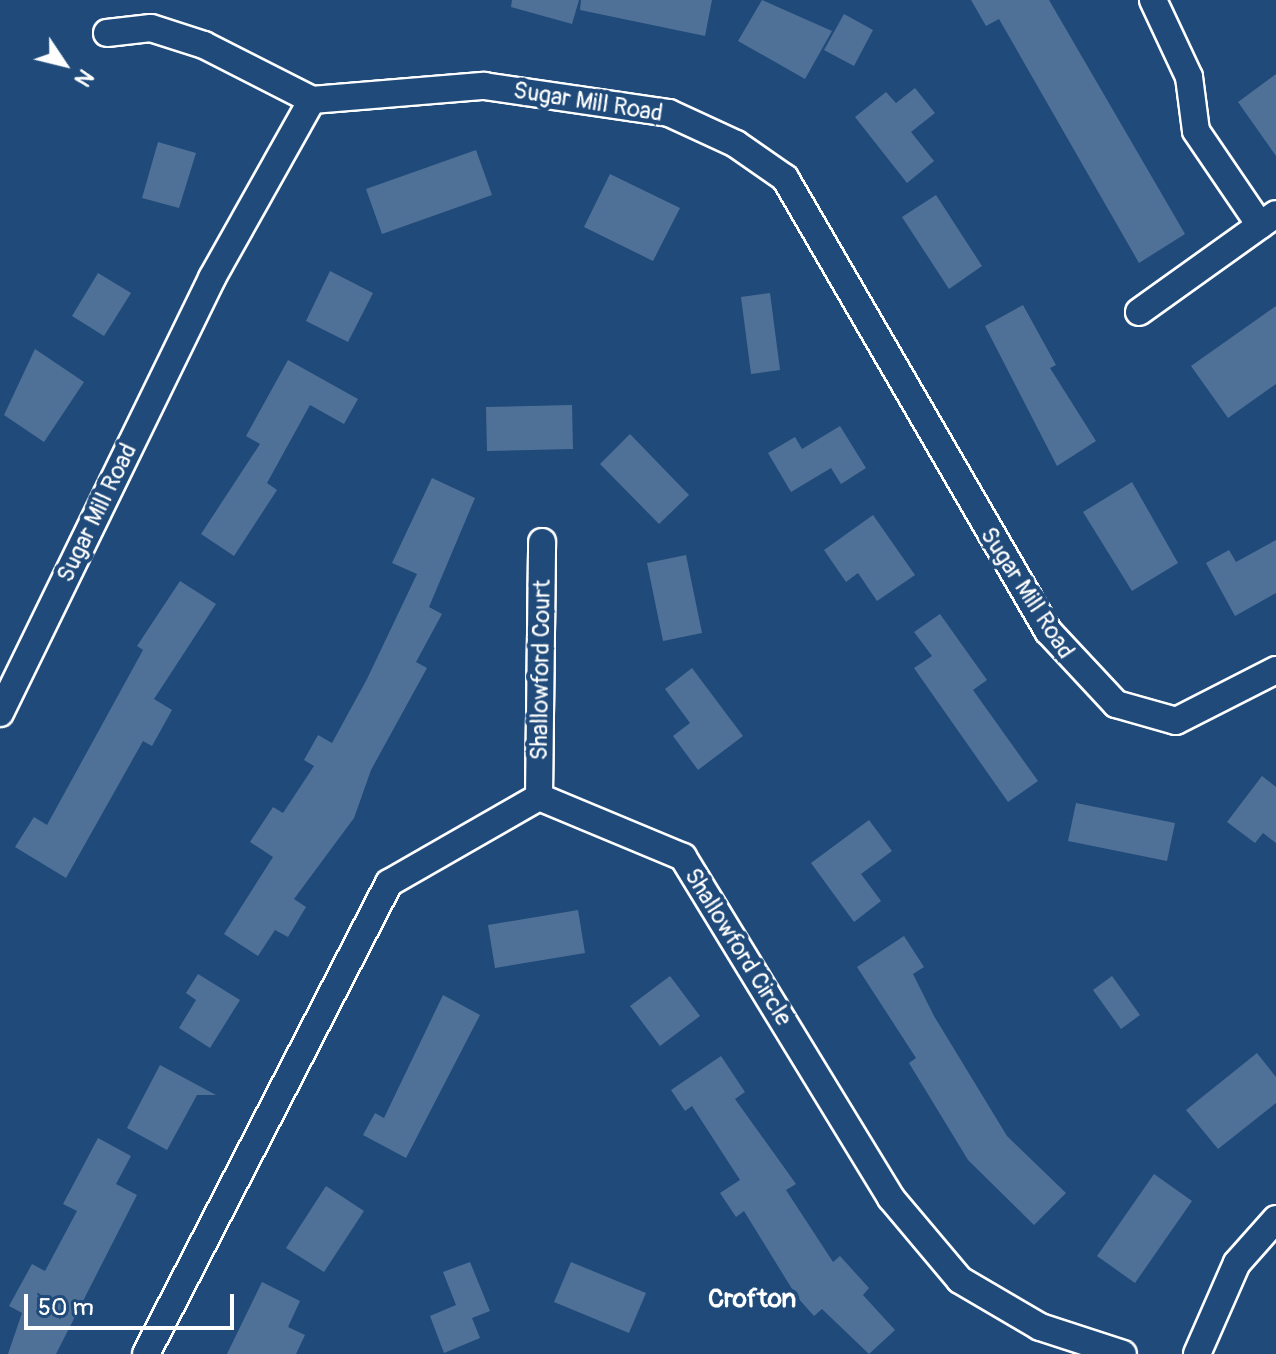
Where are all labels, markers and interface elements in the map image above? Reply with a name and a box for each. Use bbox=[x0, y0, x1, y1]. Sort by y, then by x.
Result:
north arrow bbox=[24, 24, 104, 104]
text: N bbox=[68, 64, 99, 92]
street label: Sugar Mill Road bbox=[511, 76, 665, 128]
street label: Sugar Mill Road bbox=[51, 439, 143, 587]
street label: Sugar Mill Road bbox=[974, 522, 1080, 664]
street label: Shallowford Court bbox=[525, 579, 557, 761]
street label: Shallowford Circle bbox=[678, 863, 798, 1031]
scale bar bbox=[28, 1278, 238, 1328]
district label: Crofton bbox=[708, 1284, 796, 1316]
text: 50 m bbox=[38, 1293, 94, 1322]

